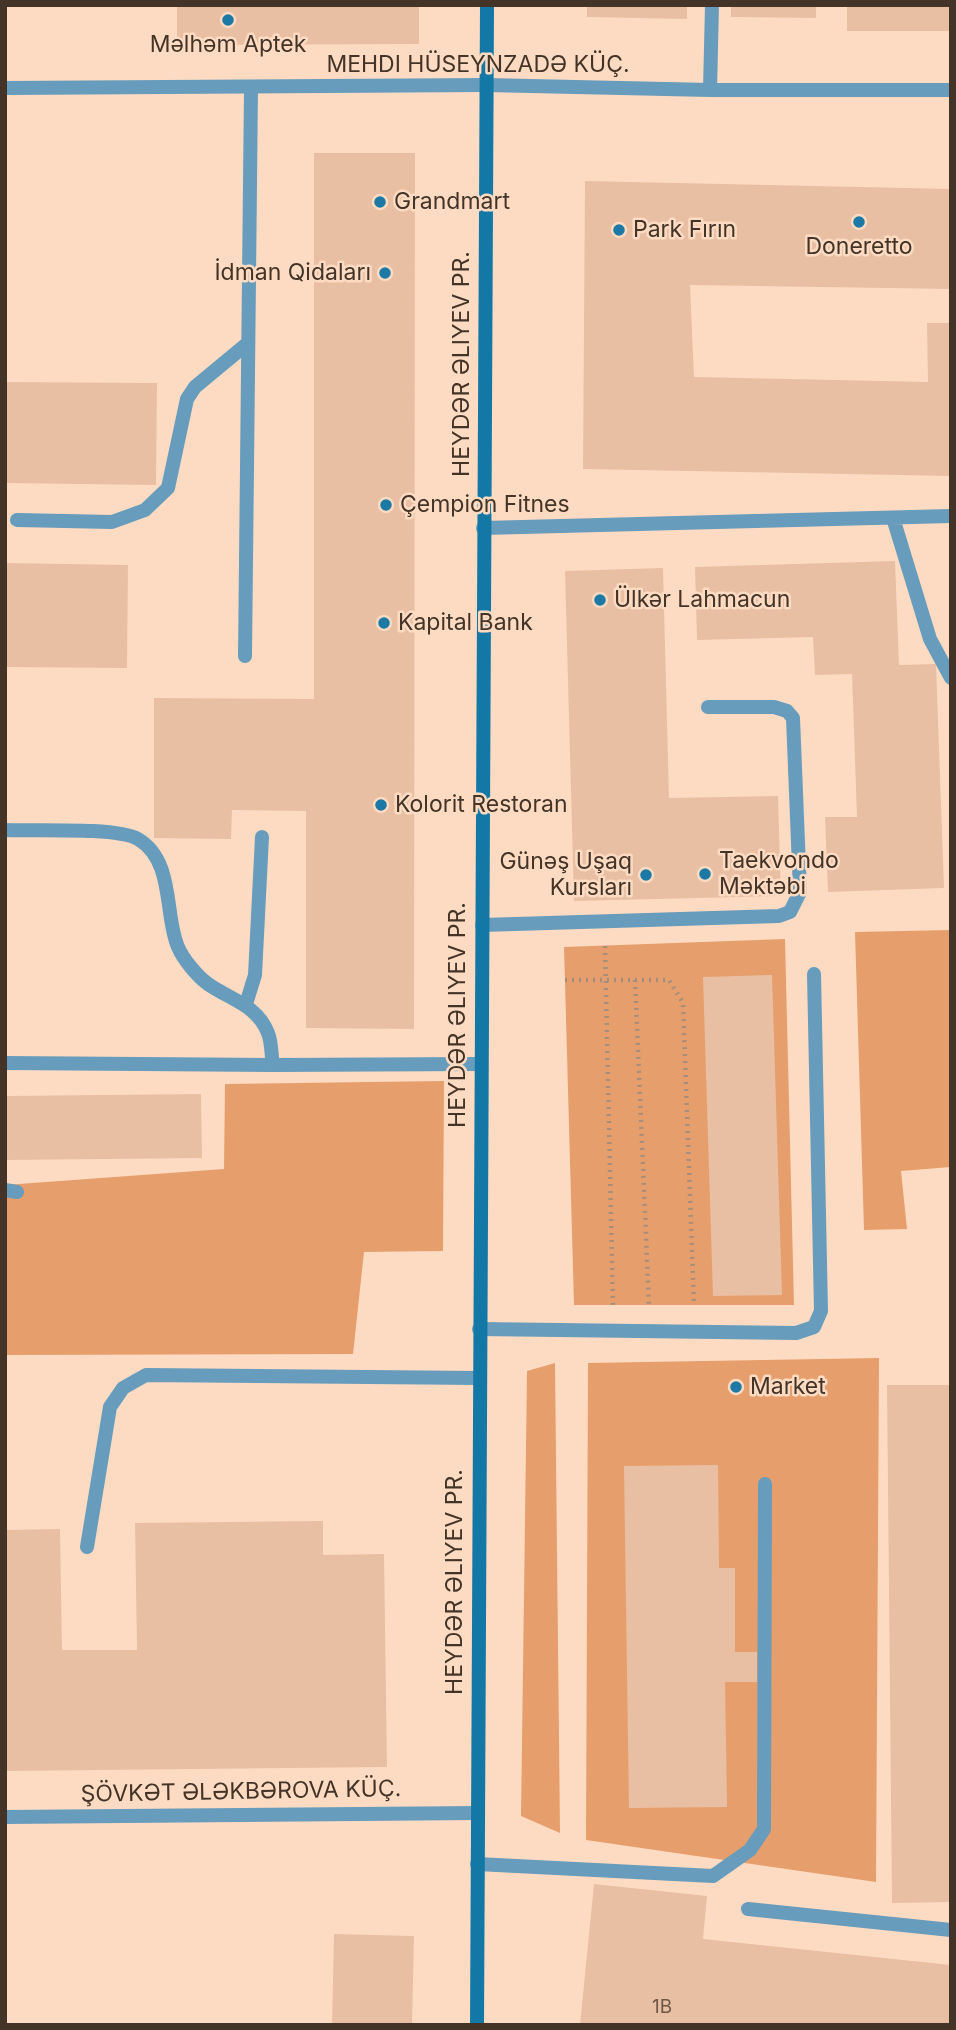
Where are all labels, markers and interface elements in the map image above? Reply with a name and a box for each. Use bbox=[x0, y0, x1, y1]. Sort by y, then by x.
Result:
marker: Məlhəm Aptek bbox=[220, 12, 236, 28]
place label: Məlhəm Aptek bbox=[150, 31, 306, 59]
street label: MEHDI HÜSEYNZADƏ KÜÇ. bbox=[326, 51, 630, 79]
place label: Grandmart bbox=[394, 188, 510, 216]
marker: Grandmart bbox=[372, 194, 388, 210]
marker: Doneretto bbox=[851, 214, 867, 230]
place label: Park Fırın bbox=[633, 216, 736, 244]
marker: Park Fırın bbox=[611, 222, 627, 238]
place label: Doneretto bbox=[805, 233, 913, 261]
street label: HEYDƏR ƏLIYEV PR. bbox=[448, 251, 476, 477]
place label: İdman Qidaları bbox=[214, 259, 371, 287]
marker: İdman Qidaları bbox=[377, 265, 393, 281]
place label: Çempion Fitnes bbox=[400, 491, 570, 519]
marker: Çempion Fitnes bbox=[378, 497, 394, 513]
place label: Ülkər Lahmacun bbox=[614, 586, 790, 614]
marker: Ülkər Lahmacun bbox=[592, 592, 608, 608]
place label: Kapital Bank bbox=[398, 609, 533, 637]
marker: Kapital Bank bbox=[376, 615, 392, 631]
place label: Kolorit Restoran bbox=[395, 791, 568, 819]
marker: Kolorit Restoran bbox=[373, 797, 389, 813]
place label: Taekvondo Məktəbi bbox=[719, 847, 839, 901]
place label: Günəş Uşaq Kursları bbox=[499, 848, 632, 902]
marker: Taekvondo Məktəbi bbox=[697, 866, 713, 882]
marker: Günəş Uşaq Kursları bbox=[638, 867, 654, 883]
street label: HEYDƏR ƏLIYEV PR. bbox=[444, 902, 472, 1128]
place label: Market bbox=[750, 1373, 826, 1401]
marker: Market bbox=[728, 1379, 744, 1395]
street label: HEYDƏR ƏLIYEV PR. bbox=[441, 1469, 469, 1695]
street label: ŞÖVKƏT ƏLƏKBƏROVA KÜÇ. bbox=[80, 1775, 402, 1809]
house number: 1B bbox=[652, 1996, 672, 2018]

